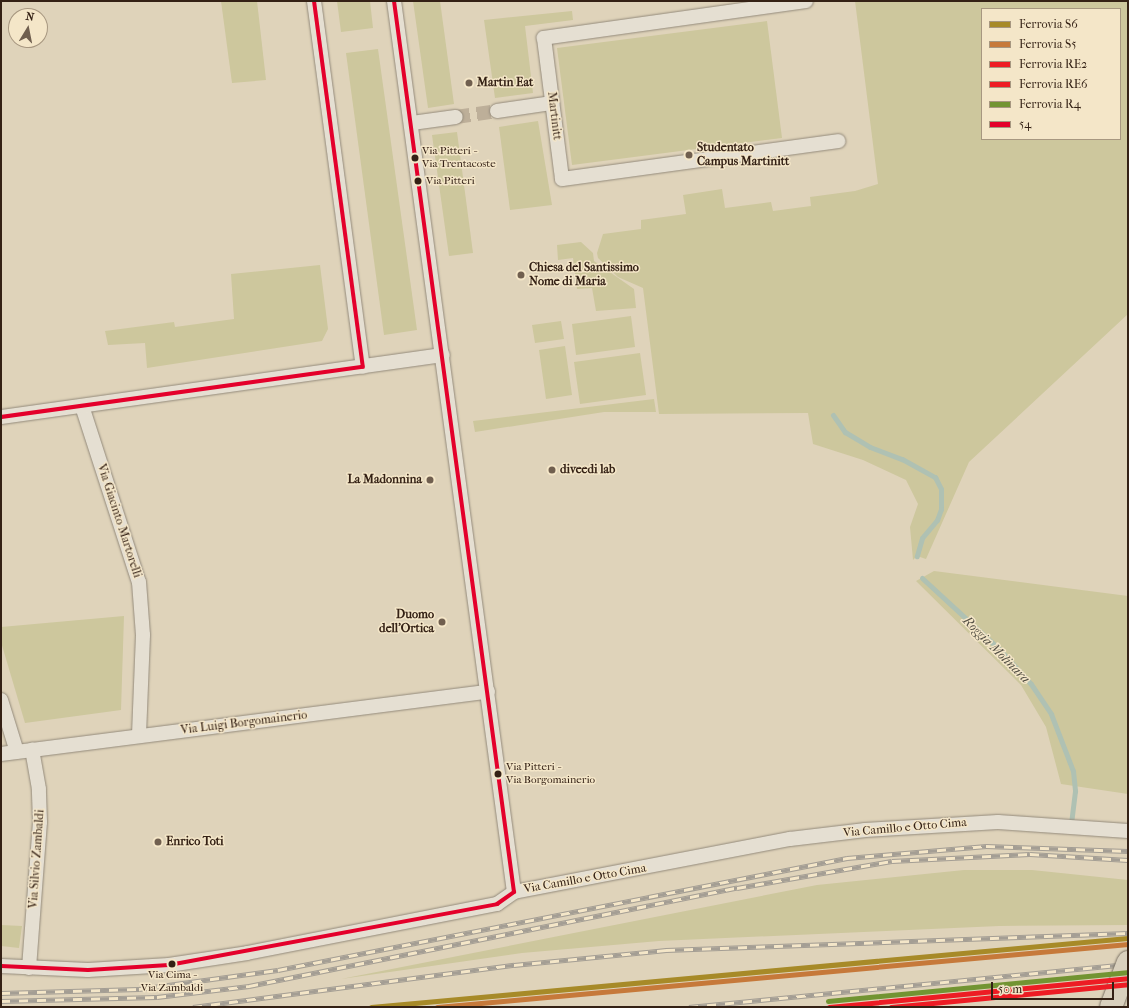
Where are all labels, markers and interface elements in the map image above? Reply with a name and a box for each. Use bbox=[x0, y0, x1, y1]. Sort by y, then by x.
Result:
north arrow bbox=[8, 8, 48, 48]
legend bbox=[981, 8, 1121, 140]
text: N bbox=[25, 10, 35, 24]
text: Ferrovia S6 bbox=[1019, 17, 1078, 31]
text: Ferrovia S5 bbox=[1019, 37, 1076, 51]
text: Ferrovia RE2 bbox=[1019, 57, 1087, 71]
place label: Martin Eat bbox=[477, 76, 533, 90]
text: Ferrovia RE6 bbox=[1019, 77, 1088, 91]
marker: Martin Eat bbox=[464, 78, 474, 88]
street label: Martinitt bbox=[544, 91, 564, 141]
text: Ferrovia R4 bbox=[1019, 97, 1081, 111]
text: 54 bbox=[1019, 117, 1031, 131]
place label: Studentato Campus Martinitt bbox=[697, 141, 789, 169]
place label: Via Pitteri - Via Trentacoste bbox=[422, 145, 496, 171]
marker: Studentato Campus Martinitt bbox=[684, 150, 694, 160]
marker: Via Pitteri - Via Trentacoste bbox=[410, 153, 420, 163]
place label: Via Pitteri bbox=[426, 174, 475, 188]
marker: Via Pitteri bbox=[413, 176, 423, 186]
place label: Chiesa del Santissimo Nome di Maria bbox=[529, 261, 639, 289]
marker: Chiesa del Santissimo Nome di Maria bbox=[516, 270, 526, 280]
street label: Via Giacinto Martorelli bbox=[94, 462, 144, 580]
place label: diveedi lab bbox=[560, 463, 615, 477]
marker: diveedi lab bbox=[547, 465, 557, 475]
place label: La Madonnina bbox=[348, 473, 422, 487]
marker: La Madonnina bbox=[425, 475, 435, 485]
place label: Duomo dell’Ortica bbox=[379, 608, 434, 636]
water label: Roggia Molinara bbox=[959, 613, 1033, 687]
marker: Duomo dell’Ortica bbox=[437, 617, 447, 627]
street label: Via Luigi Borgomainerio bbox=[180, 708, 308, 738]
place label: Via Pitteri - Via Borgomainerio bbox=[506, 761, 595, 787]
marker: Via Pitteri - Via Borgomainerio bbox=[493, 769, 503, 779]
street label: Via Silvio Zambaldi bbox=[26, 809, 48, 909]
street label: Via Camillo e Otto Cima bbox=[843, 815, 967, 841]
place label: Enrico Toti bbox=[166, 835, 224, 849]
marker: Enrico Toti bbox=[153, 837, 163, 847]
street label: Via Camillo e Otto Cima bbox=[523, 861, 647, 897]
marker: Via Cima - Via Zambaldi bbox=[167, 959, 177, 969]
place label: Via Cima - Via Zambaldi bbox=[141, 969, 203, 995]
scale bar bbox=[993, 974, 1116, 1000]
text: 50 m bbox=[998, 982, 1022, 996]

